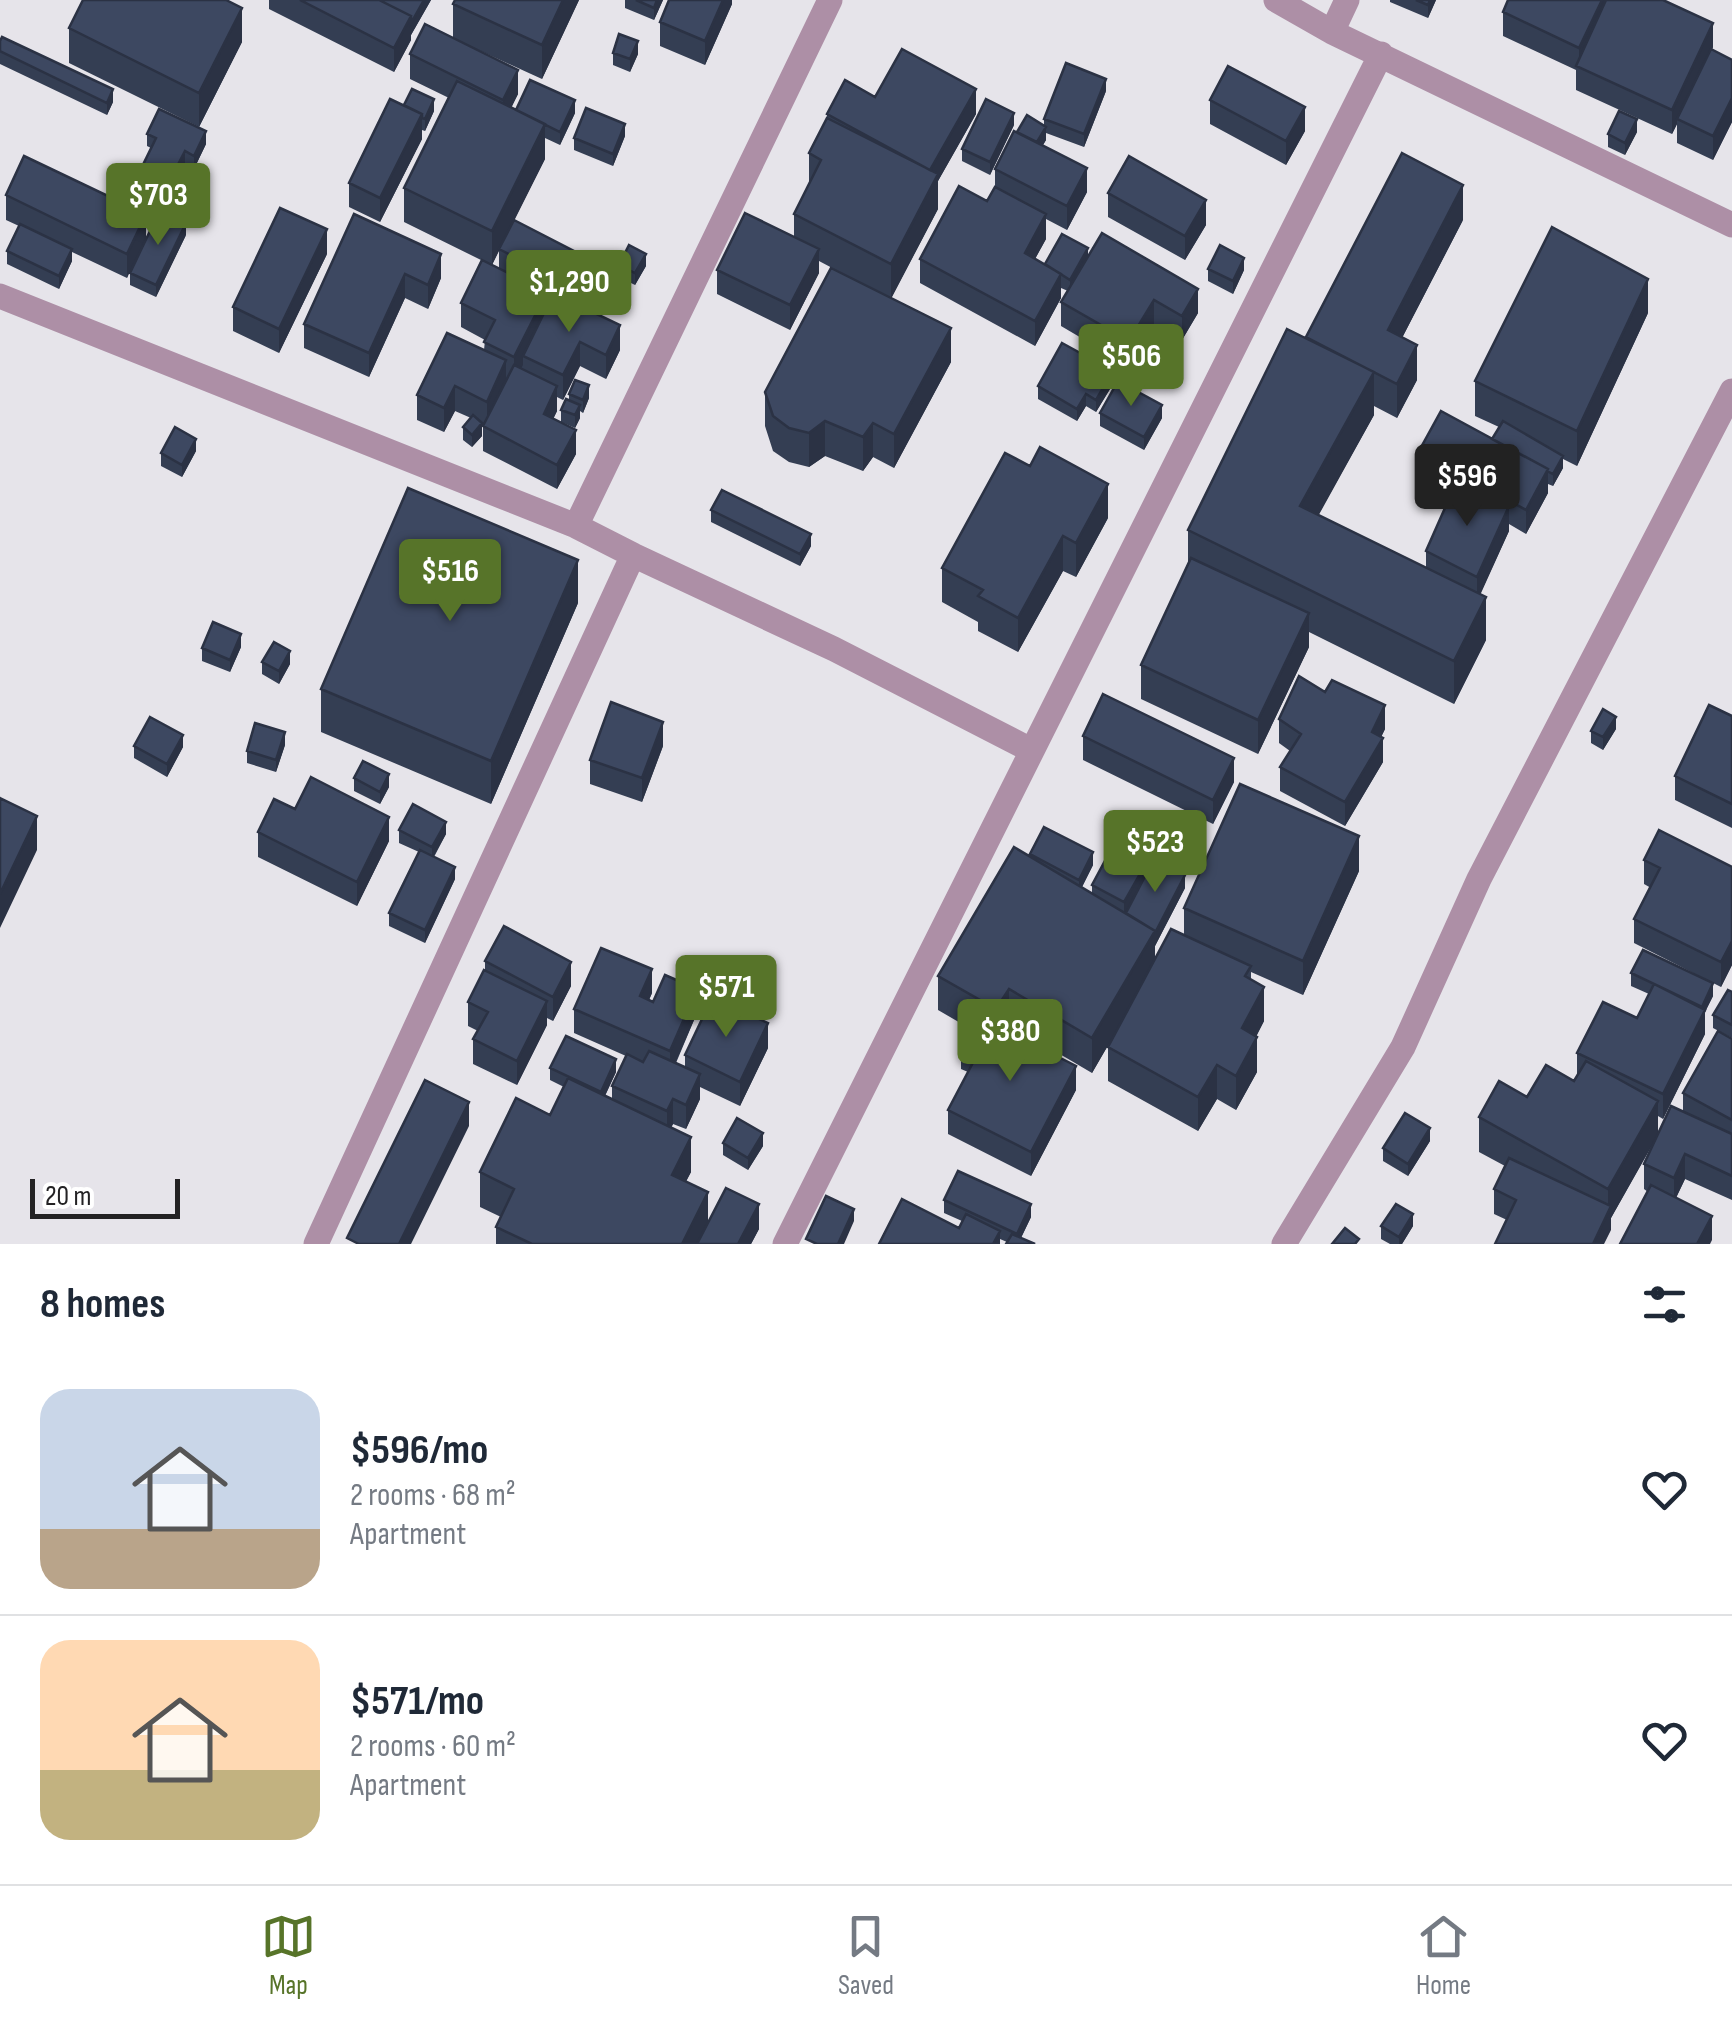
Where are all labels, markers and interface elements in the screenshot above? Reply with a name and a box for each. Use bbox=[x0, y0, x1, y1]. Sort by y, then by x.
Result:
pin: $703 bbox=[99, 163, 217, 248]
text: $703 bbox=[128, 176, 188, 215]
pin: $1,290 bbox=[488, 250, 650, 335]
text: $1,290 bbox=[528, 263, 610, 302]
pin: $506 bbox=[1072, 324, 1190, 409]
text: $506 bbox=[1101, 337, 1161, 376]
pin: $596 bbox=[1408, 444, 1526, 529]
text: $596 bbox=[1437, 457, 1497, 496]
pin: $516 bbox=[391, 539, 509, 624]
text: $516 bbox=[421, 552, 479, 591]
pin: $523 bbox=[1096, 810, 1214, 895]
text: $523 bbox=[1126, 823, 1184, 862]
pin: $571 bbox=[667, 955, 785, 1040]
text: $571 bbox=[698, 968, 754, 1007]
pin: $380 bbox=[951, 999, 1069, 1084]
text: $380 bbox=[979, 1012, 1041, 1051]
scale bar bbox=[30, 1174, 180, 1218]
text: 20 m bbox=[45, 1180, 91, 1213]
icon: filters bbox=[1637, 1277, 1692, 1332]
text: 8 homes bbox=[40, 1279, 165, 1330]
text: $596/mo bbox=[350, 1425, 488, 1476]
icon: home bbox=[120, 1429, 240, 1549]
icon: heart bbox=[1637, 1462, 1692, 1517]
text: 2 rooms · 68 m² bbox=[350, 1476, 516, 1515]
text: Apartment bbox=[350, 1515, 466, 1554]
text: $571/mo bbox=[350, 1676, 484, 1727]
icon: home bbox=[120, 1680, 240, 1800]
icon: heart bbox=[1637, 1713, 1692, 1768]
text: 2 rooms · 60 m² bbox=[350, 1727, 516, 1766]
text: Apartment bbox=[350, 1766, 466, 1805]
tab: Map bbox=[261, 1909, 316, 2002]
tab: Saved bbox=[838, 1909, 894, 2002]
tab: Home bbox=[1416, 1909, 1471, 2002]

